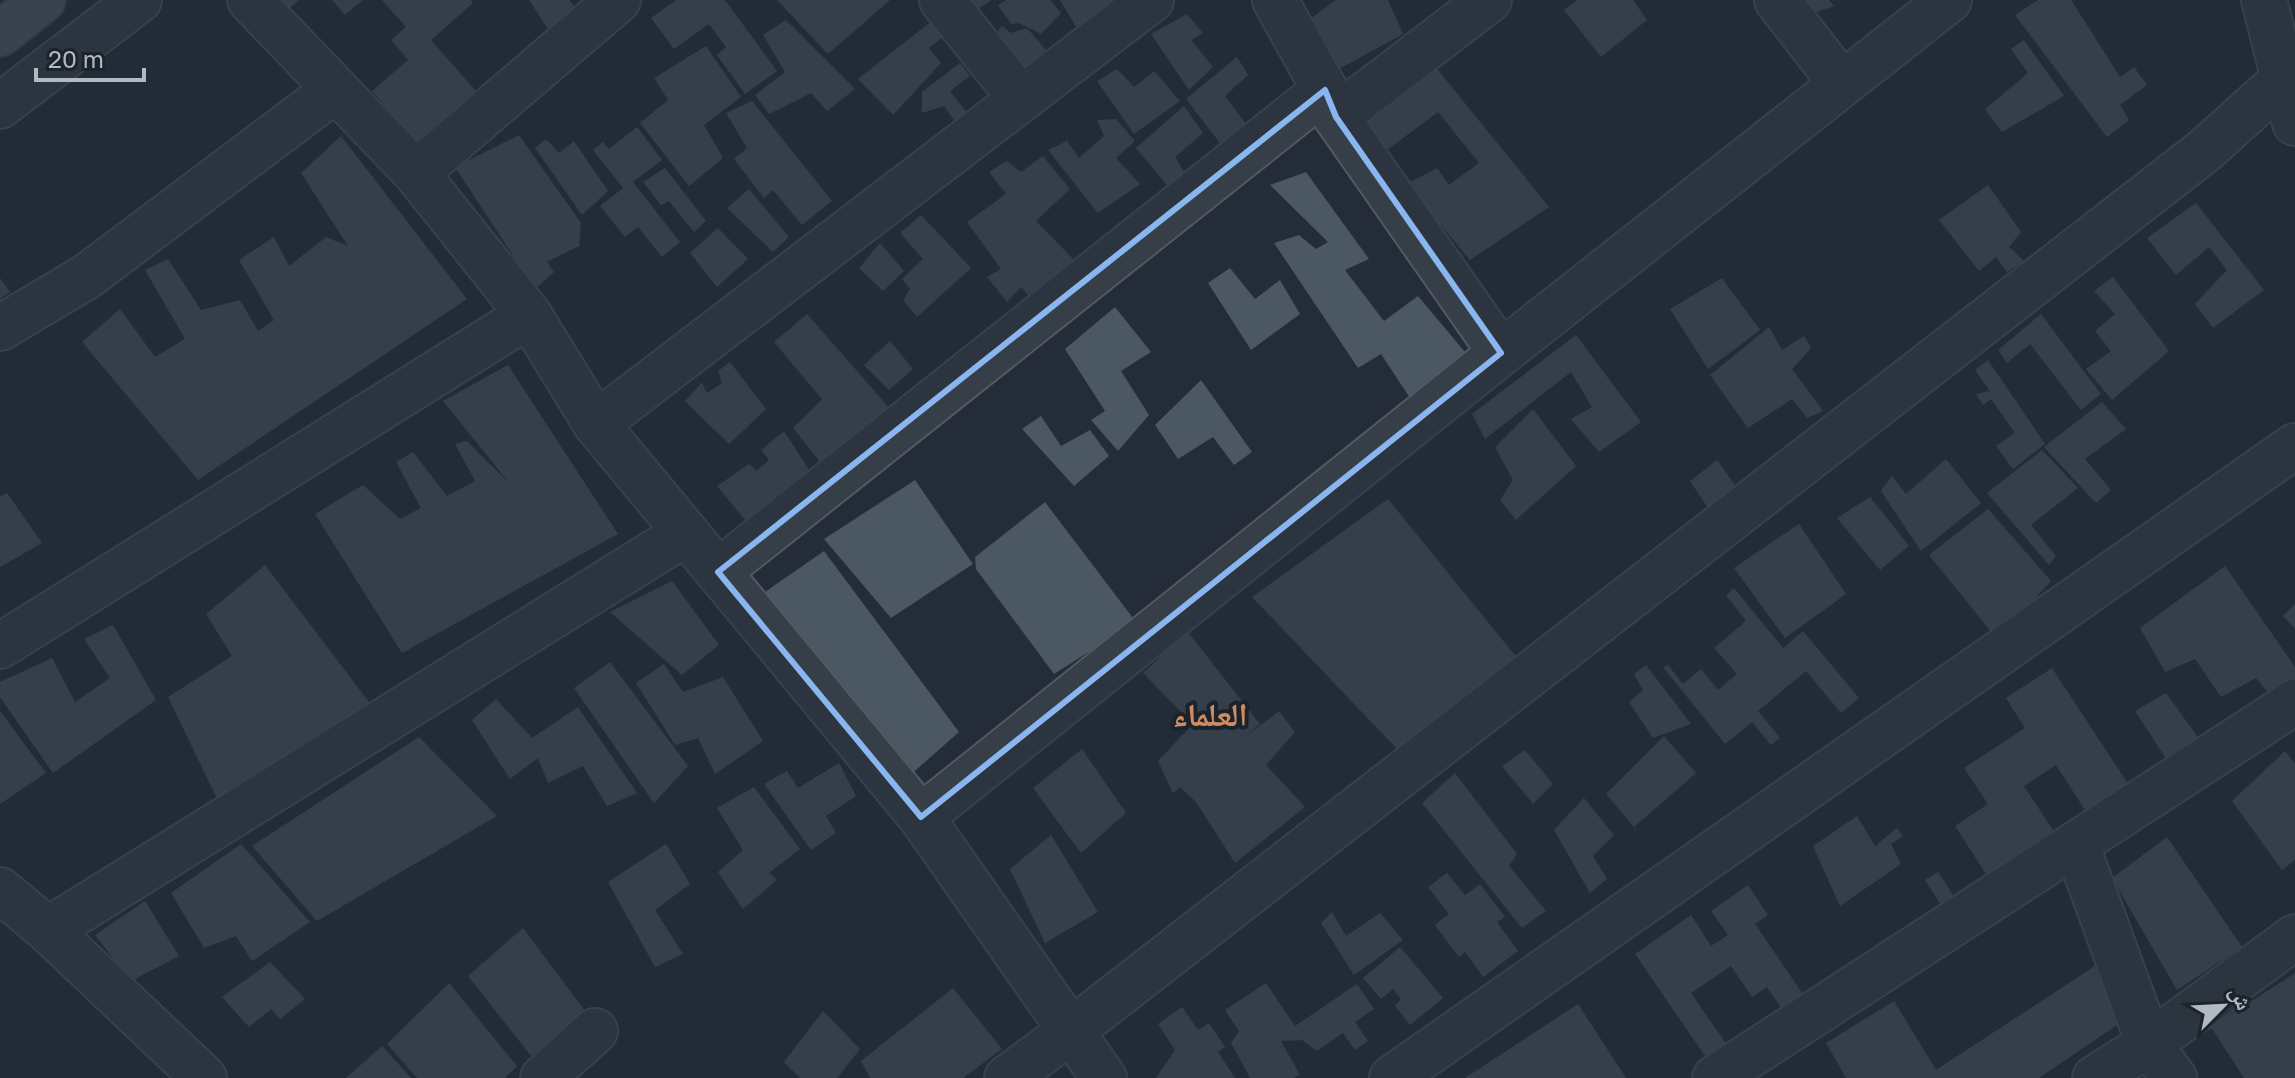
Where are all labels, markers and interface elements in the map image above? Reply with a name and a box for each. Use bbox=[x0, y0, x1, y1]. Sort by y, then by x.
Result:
scale bar bbox=[36, 32, 144, 82]
text: 20 m bbox=[48, 44, 104, 73]
district label: العلماء bbox=[1172, 695, 1248, 733]
north arrow bbox=[2183, 966, 2263, 1046]
text: ش bbox=[2224, 982, 2259, 1014]

